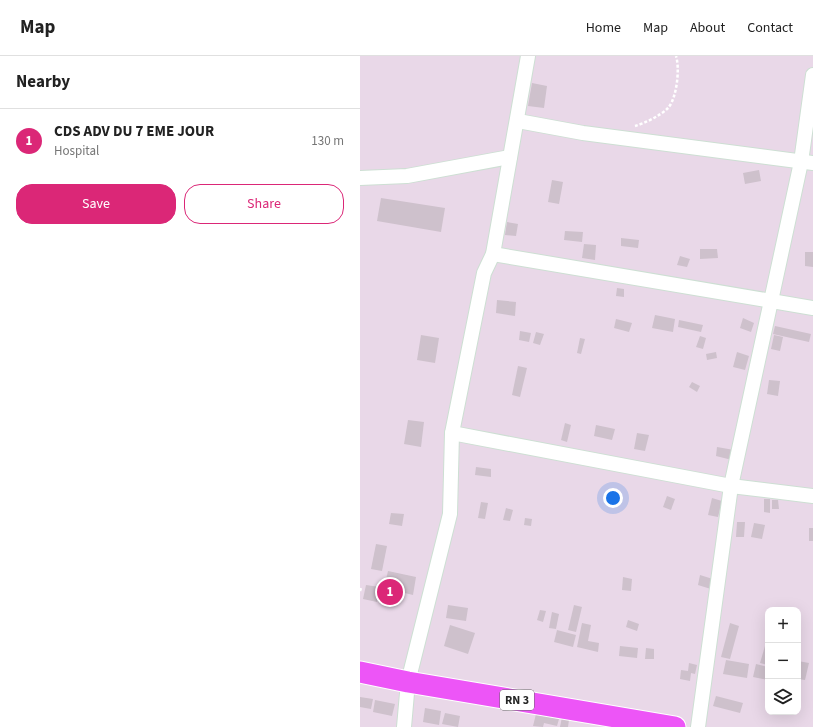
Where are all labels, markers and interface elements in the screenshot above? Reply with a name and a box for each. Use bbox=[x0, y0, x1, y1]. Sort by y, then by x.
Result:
text: Map bbox=[20, 14, 55, 41]
text: Home bbox=[586, 18, 621, 38]
text: Map bbox=[643, 18, 668, 38]
text: About bbox=[690, 18, 725, 38]
text: Contact bbox=[747, 18, 793, 38]
text: Nearby bbox=[16, 70, 70, 94]
text: CDS ADV DU 7 EME JOUR bbox=[54, 121, 214, 142]
text: 1 bbox=[26, 132, 32, 150]
text: 130 m bbox=[311, 132, 344, 150]
text: Hospital bbox=[54, 142, 99, 160]
button: Save bbox=[16, 184, 176, 224]
button: Share bbox=[184, 184, 344, 224]
your location bbox=[603, 488, 623, 508]
pin: 1 bbox=[377, 577, 403, 607]
map controls bbox=[765, 607, 801, 715]
button: + bbox=[765, 607, 801, 643]
button: − bbox=[765, 643, 801, 679]
button: layers bbox=[765, 679, 801, 715]
road number: RN 3 bbox=[500, 690, 534, 710]

